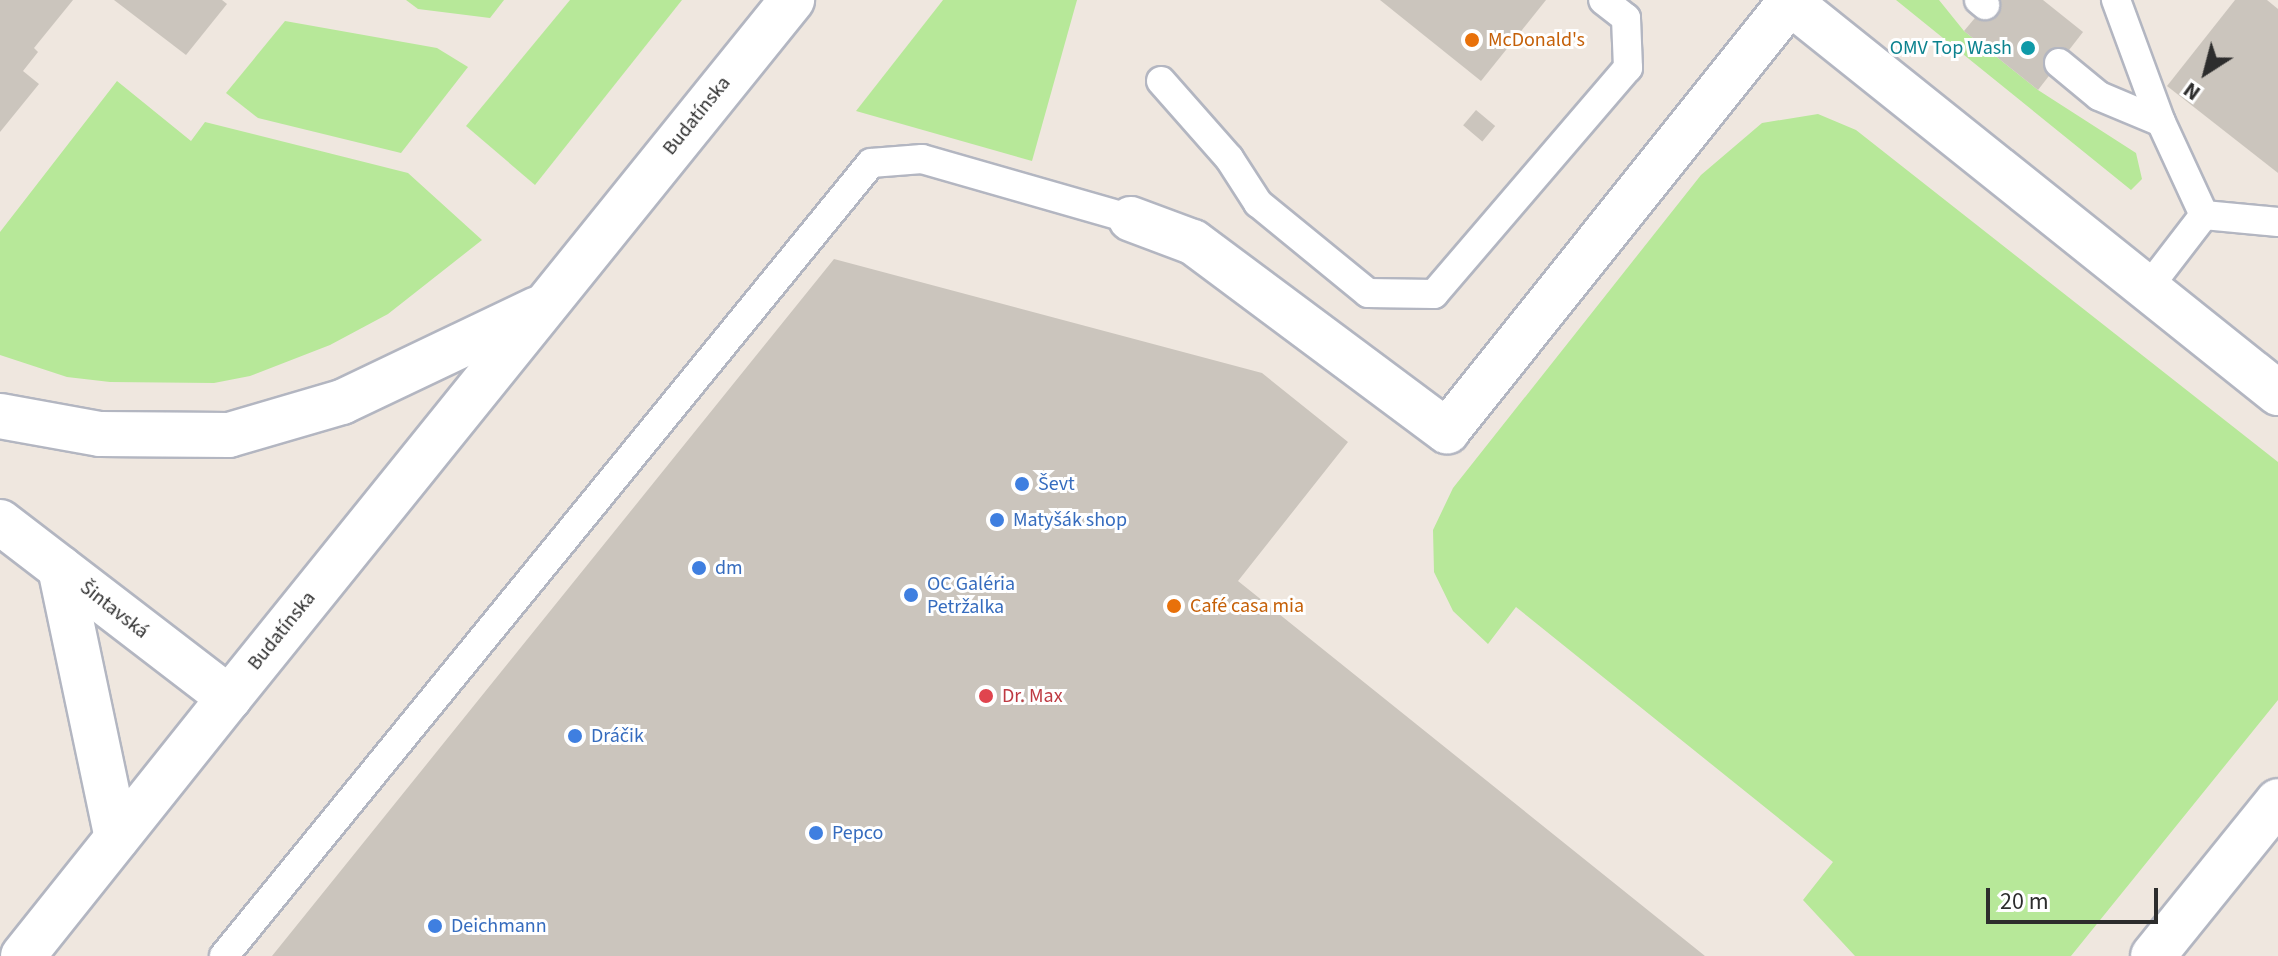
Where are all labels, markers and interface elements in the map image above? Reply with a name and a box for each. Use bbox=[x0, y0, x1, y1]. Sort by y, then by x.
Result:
place label: McDonald's bbox=[1488, 28, 1585, 52]
marker: McDonald's bbox=[1463, 31, 1481, 49]
north arrow bbox=[2166, 32, 2246, 112]
place label: OMV Top Wash bbox=[1890, 36, 2012, 60]
marker: OMV Top Wash bbox=[2019, 39, 2037, 57]
street label: Budatínska bbox=[658, 72, 736, 160]
text: N bbox=[2177, 74, 2207, 109]
place label: Ševt bbox=[1038, 472, 1075, 496]
marker: Ševt bbox=[1013, 475, 1031, 493]
place label: Matyšák shop bbox=[1013, 508, 1127, 532]
marker: Matyšák shop bbox=[988, 511, 1006, 529]
place label: dm bbox=[715, 556, 743, 580]
marker: dm bbox=[690, 559, 708, 577]
place label: OC Galéria Petržalka bbox=[927, 572, 1015, 619]
street label: Šintavská bbox=[75, 576, 153, 644]
marker: OC Galéria Petržalka bbox=[902, 586, 920, 604]
street label: Budatínska bbox=[243, 587, 321, 675]
place label: Café casa mia bbox=[1190, 594, 1304, 618]
marker: Café casa mia bbox=[1165, 597, 1183, 615]
place label: Dr. Max bbox=[1002, 684, 1063, 708]
marker: Dr. Max bbox=[977, 687, 995, 705]
place label: Dráčik bbox=[591, 724, 644, 748]
marker: Dráčik bbox=[566, 727, 584, 745]
place label: Pepco bbox=[832, 821, 883, 845]
marker: Pepco bbox=[807, 824, 825, 842]
scale bar bbox=[1990, 872, 2162, 922]
text: 20 m bbox=[2000, 884, 2049, 919]
place label: Deichmann bbox=[451, 914, 547, 938]
marker: Deichmann bbox=[426, 917, 444, 935]

